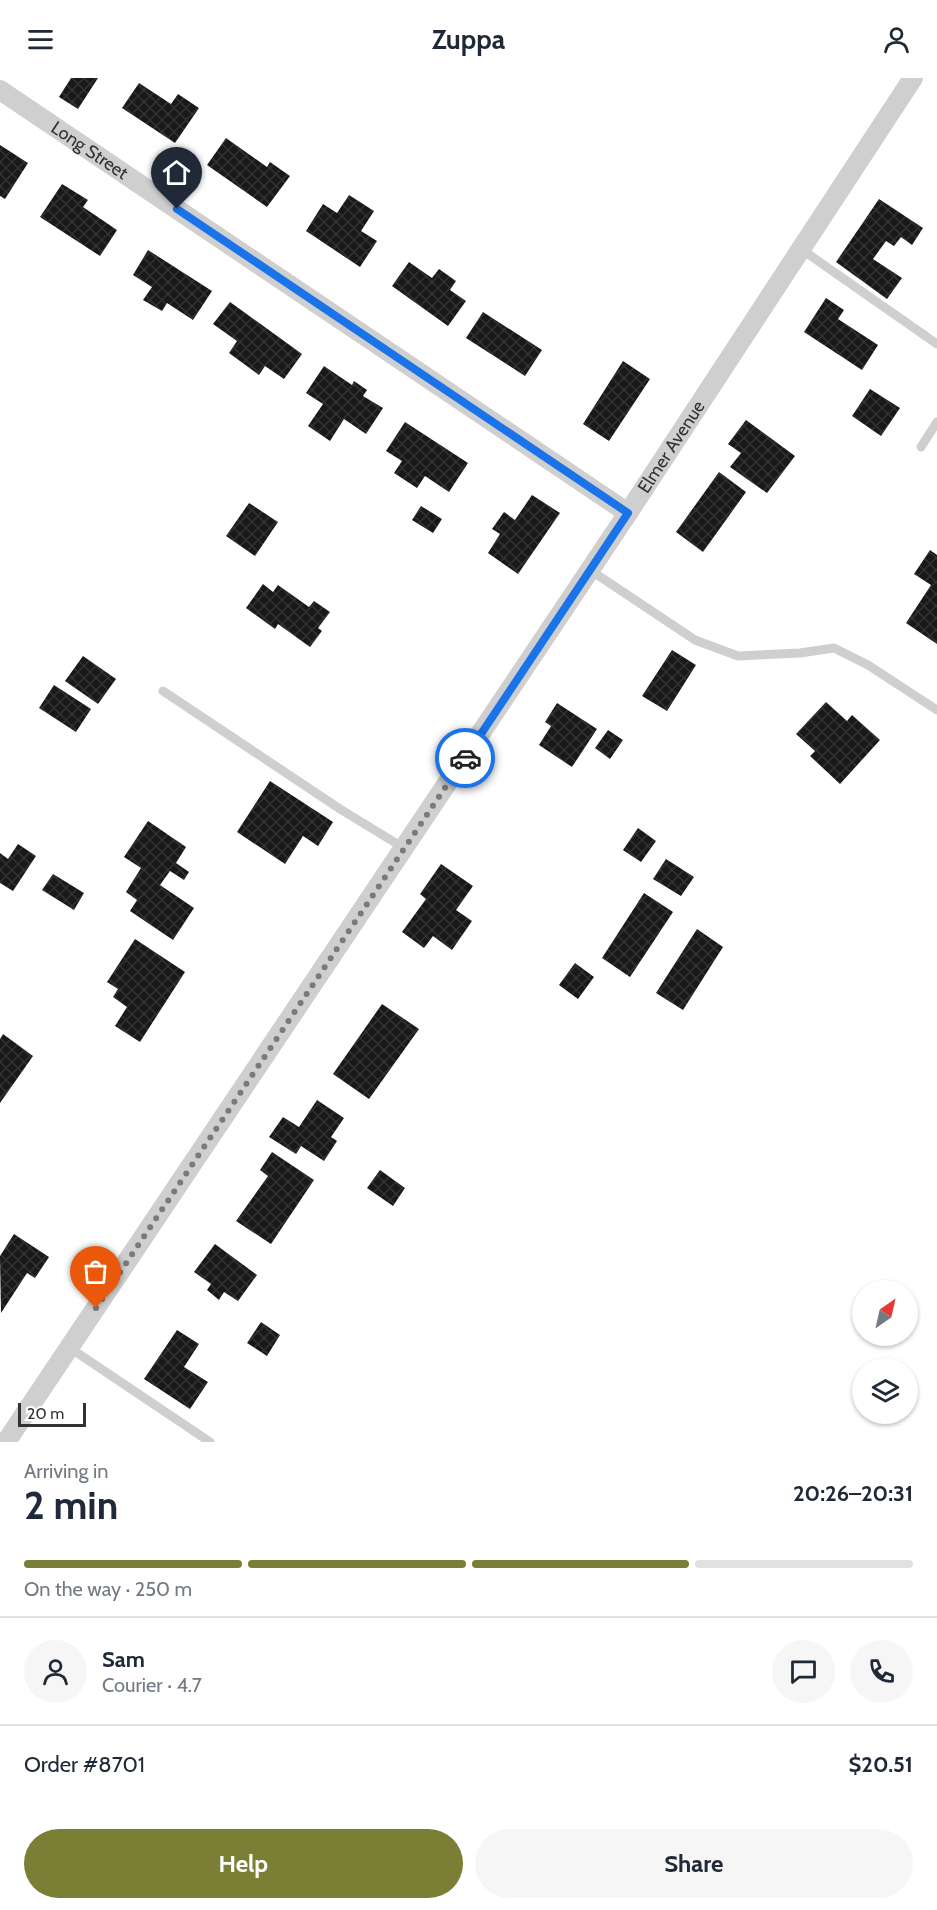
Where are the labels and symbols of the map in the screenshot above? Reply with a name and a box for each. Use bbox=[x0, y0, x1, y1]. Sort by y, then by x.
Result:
street label: Long Street bbox=[47, 117, 132, 184]
pin bbox=[151, 147, 202, 209]
street label: Elmer Avenue bbox=[633, 397, 710, 497]
courier bbox=[435, 728, 495, 788]
pin bbox=[70, 1246, 121, 1308]
north arrow bbox=[852, 1280, 918, 1346]
scale bar bbox=[18, 1400, 86, 1428]

